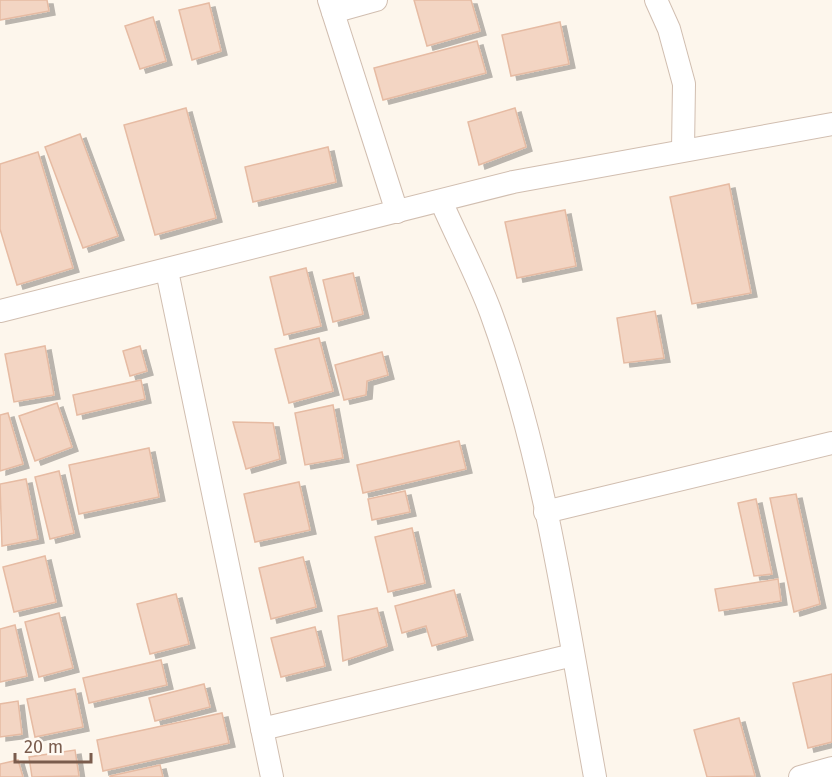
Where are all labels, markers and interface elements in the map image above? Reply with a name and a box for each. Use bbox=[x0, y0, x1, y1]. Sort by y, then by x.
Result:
scale bar bbox=[15, 726, 92, 764]
text: 20 m bbox=[24, 736, 63, 758]

